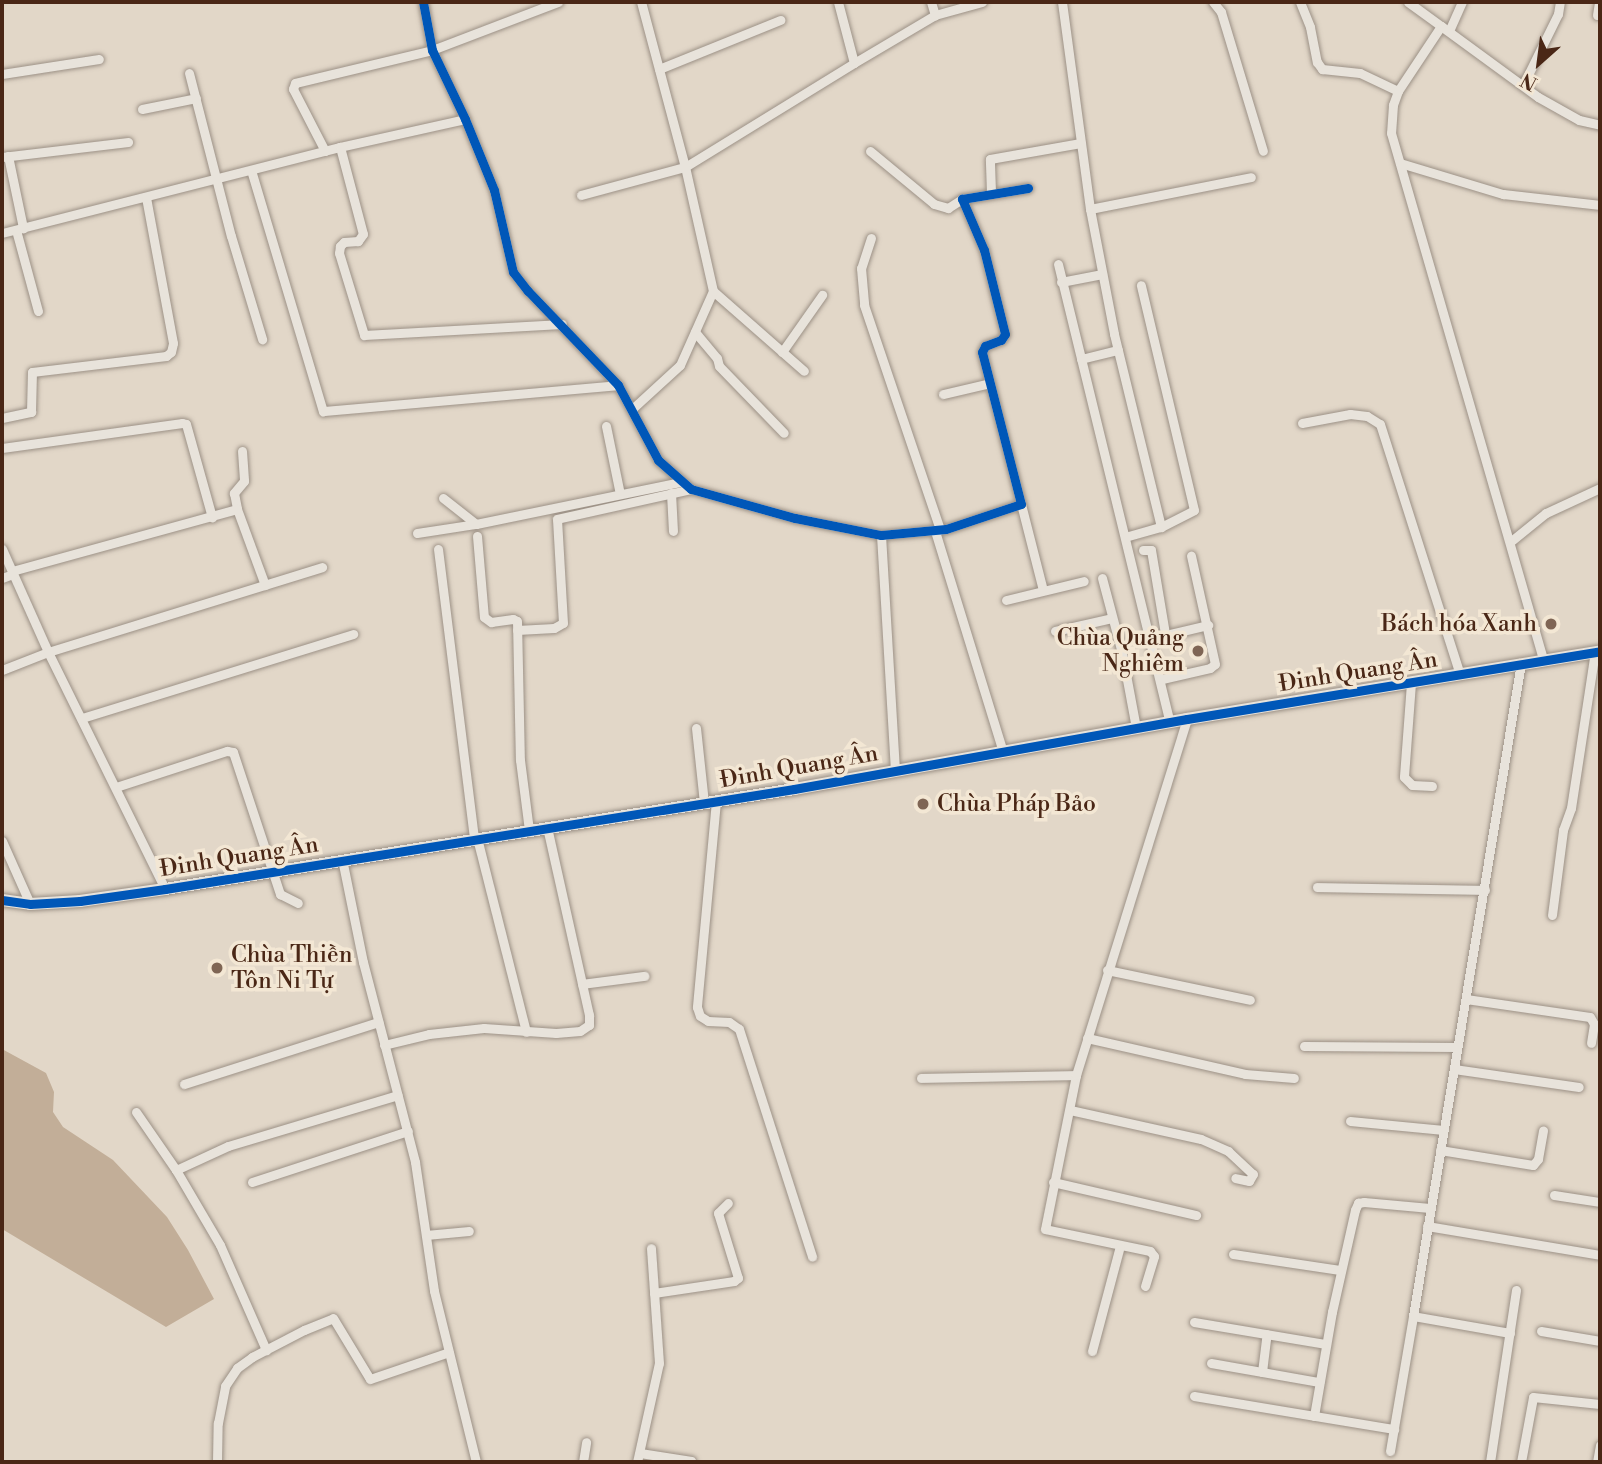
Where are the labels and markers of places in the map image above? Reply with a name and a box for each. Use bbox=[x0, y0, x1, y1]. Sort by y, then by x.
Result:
place label: Bách hóa Xanh bbox=[1381, 610, 1537, 638]
marker: Bách hóa Xanh bbox=[1543, 616, 1559, 632]
place label: Chùa Quảng Nghiêm bbox=[1057, 624, 1184, 678]
marker: Chùa Quảng Nghiêm bbox=[1190, 643, 1206, 659]
place label: Chùa Pháp Bảo bbox=[937, 790, 1096, 818]
marker: Chùa Pháp Bảo bbox=[915, 796, 931, 812]
place label: Chùa Thiền Tôn Ni Tự bbox=[231, 941, 352, 995]
marker: Chùa Thiền Tôn Ni Tự bbox=[209, 960, 225, 976]

